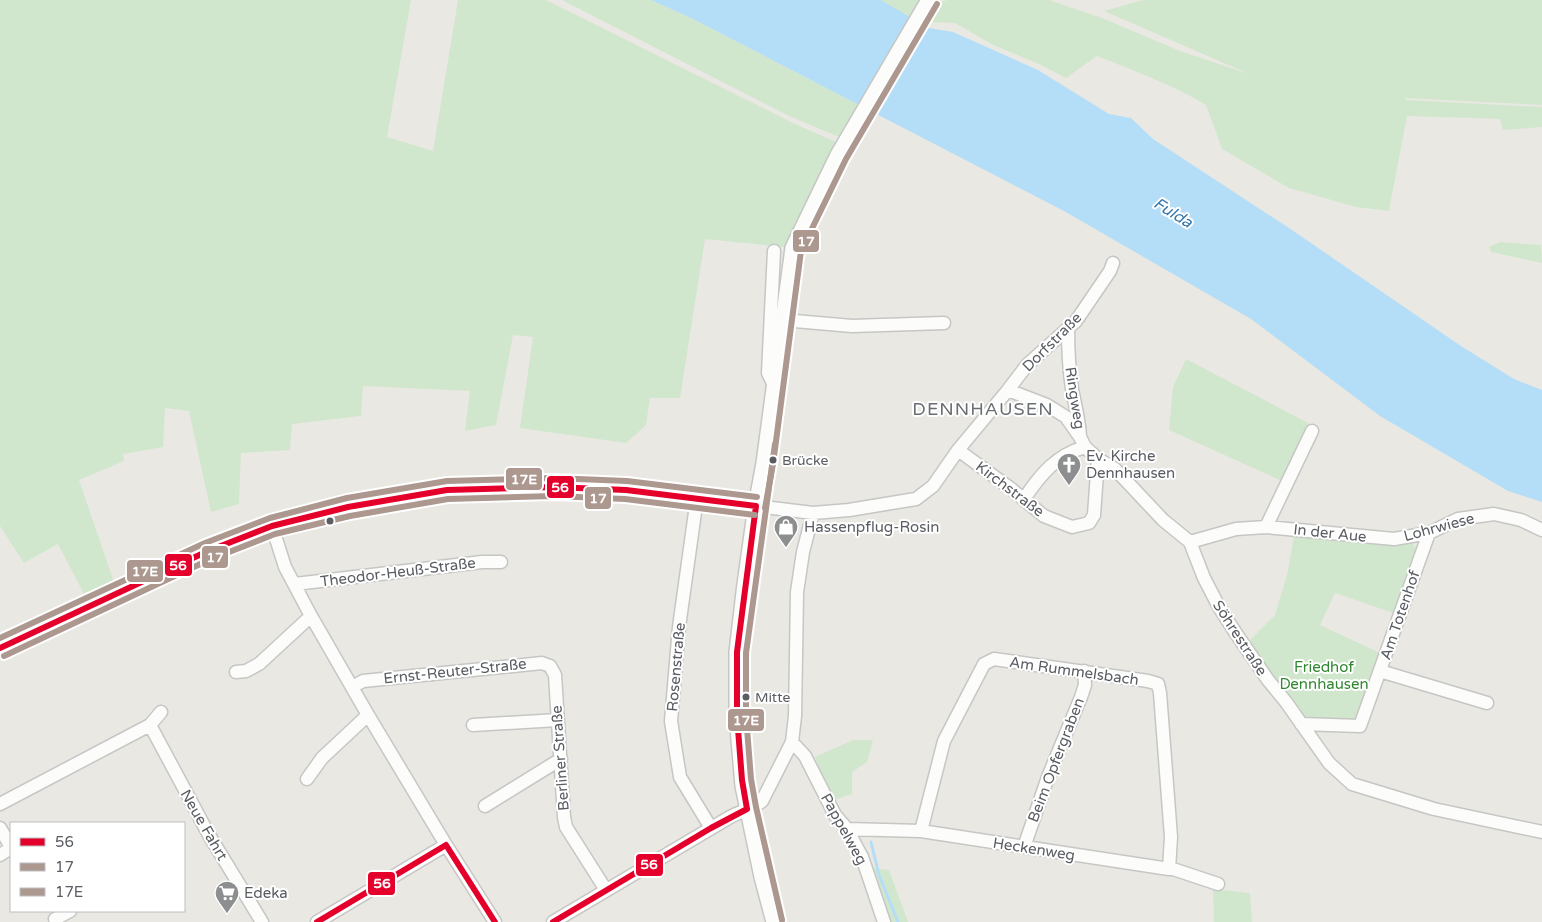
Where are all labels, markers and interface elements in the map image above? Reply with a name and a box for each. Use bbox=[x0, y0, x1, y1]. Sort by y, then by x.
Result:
water label: Fulda bbox=[1150, 193, 1197, 233]
line badge: 17 bbox=[792, 229, 820, 253]
text: 17 bbox=[797, 233, 815, 250]
street label: Dorfstraße bbox=[1019, 309, 1085, 375]
street label: Ringweg bbox=[1061, 366, 1089, 430]
district label: DENNHAUSEN bbox=[912, 398, 1054, 420]
place label: Ev. Kirche Dennhausen bbox=[1086, 447, 1175, 482]
place label: Brücke bbox=[782, 452, 828, 469]
church icon: Ev. Kirche Dennhausen bbox=[1056, 452, 1082, 486]
marker: Brücke bbox=[768, 455, 778, 465]
street label: Kirchstraße bbox=[972, 457, 1048, 521]
line badge: 17E bbox=[505, 467, 543, 491]
text: 17E bbox=[511, 471, 537, 488]
line badge: 56 bbox=[546, 475, 575, 499]
text: 56 bbox=[551, 479, 569, 496]
line badge: 17 bbox=[584, 486, 612, 510]
text: 17 bbox=[589, 490, 607, 507]
street label: Lohrwiese bbox=[1402, 509, 1476, 545]
shop icon: Hassenpflug-Rosin bbox=[773, 514, 799, 548]
unlabelled marker bbox=[325, 516, 335, 526]
place label: Hassenpflug-Rosin bbox=[804, 518, 939, 536]
street label: In der Aue bbox=[1293, 520, 1367, 546]
line badge: 17 bbox=[201, 545, 229, 569]
text: 17 bbox=[206, 549, 224, 566]
line badge: 56 bbox=[164, 553, 193, 577]
street label: Theodor-Heuß-Straße bbox=[319, 554, 477, 590]
text: 56 bbox=[169, 557, 187, 574]
line badge: 17E bbox=[126, 559, 164, 583]
text: 17E bbox=[132, 563, 158, 580]
street label: Am Totenhof bbox=[1376, 568, 1424, 662]
street label: Söhrestraße bbox=[1209, 597, 1271, 679]
street label: Rosenstraße bbox=[663, 622, 689, 712]
street label: Am Rummelsbach bbox=[1008, 653, 1140, 689]
street label: Ernst-Reuter-Straße bbox=[383, 655, 527, 687]
park label: Friedhof Dennhausen bbox=[1279, 658, 1369, 693]
place label: Mitte bbox=[755, 689, 790, 706]
marker: Mitte bbox=[741, 692, 751, 702]
street label: Beim Opfergraben bbox=[1024, 695, 1088, 825]
street label: Berliner Straße bbox=[547, 705, 573, 811]
line badge: 17E bbox=[727, 708, 765, 732]
text: 17E bbox=[733, 712, 759, 729]
street label: Neue Fahrt bbox=[176, 786, 232, 864]
street label: Pappelweg bbox=[817, 790, 871, 868]
legend bbox=[10, 822, 185, 912]
text: 56 bbox=[55, 833, 74, 851]
street label: Heckenweg bbox=[992, 834, 1076, 864]
line badge: 56 bbox=[635, 853, 664, 877]
text: 56 bbox=[640, 856, 658, 873]
text: 17 bbox=[55, 858, 74, 876]
line badge: 56 bbox=[367, 871, 396, 896]
text: 56 bbox=[373, 875, 391, 892]
supermarket icon: Edeka bbox=[214, 880, 240, 914]
text: 17E bbox=[55, 883, 83, 901]
place label: Edeka bbox=[244, 884, 288, 902]

